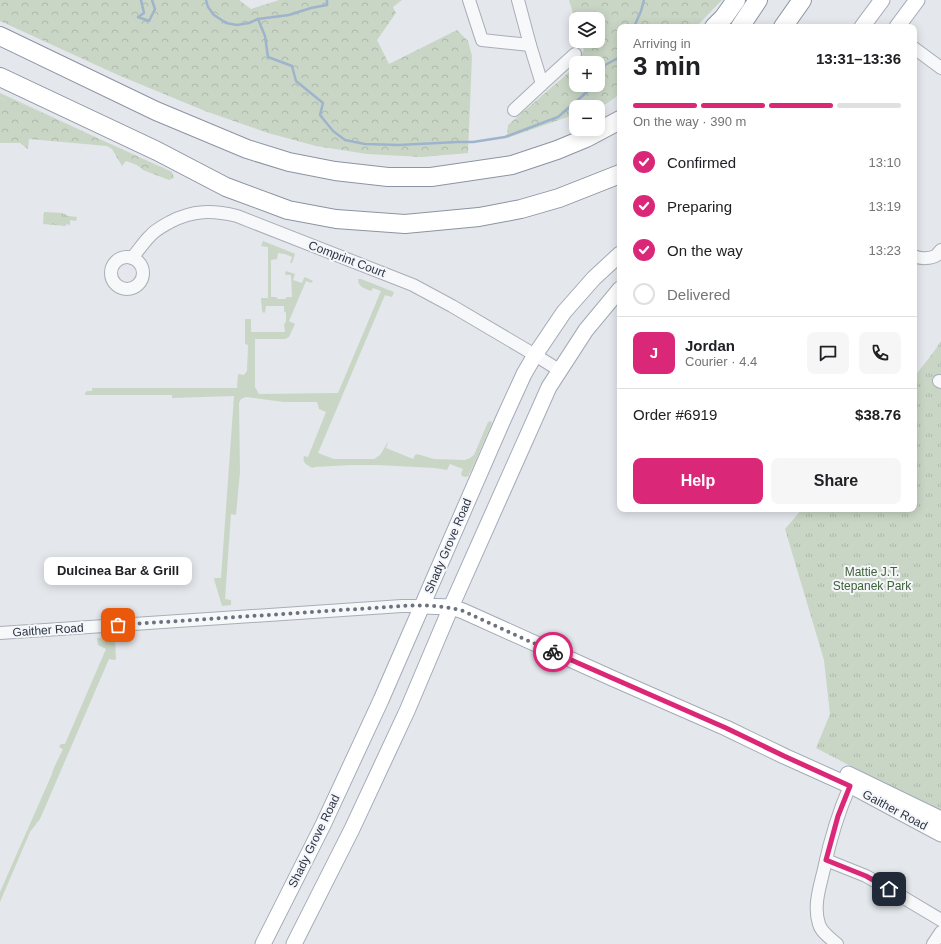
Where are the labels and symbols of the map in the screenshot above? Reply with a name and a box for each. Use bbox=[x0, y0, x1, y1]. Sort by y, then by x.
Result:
street label: Comprint Court bbox=[307, 238, 388, 280]
street label: Shady Grove Road bbox=[422, 496, 474, 596]
callout: Dulcinea Bar & Grill bbox=[44, 557, 192, 585]
park label: Mattie J.T. Stepanek Park bbox=[833, 565, 912, 593]
pin bbox=[101, 608, 135, 642]
street label: Gaither Road bbox=[12, 621, 84, 639]
courier bbox=[533, 632, 573, 672]
street label: Gaither Road bbox=[860, 787, 930, 833]
street label: Shady Grove Road bbox=[285, 792, 343, 890]
pin bbox=[872, 872, 906, 906]

